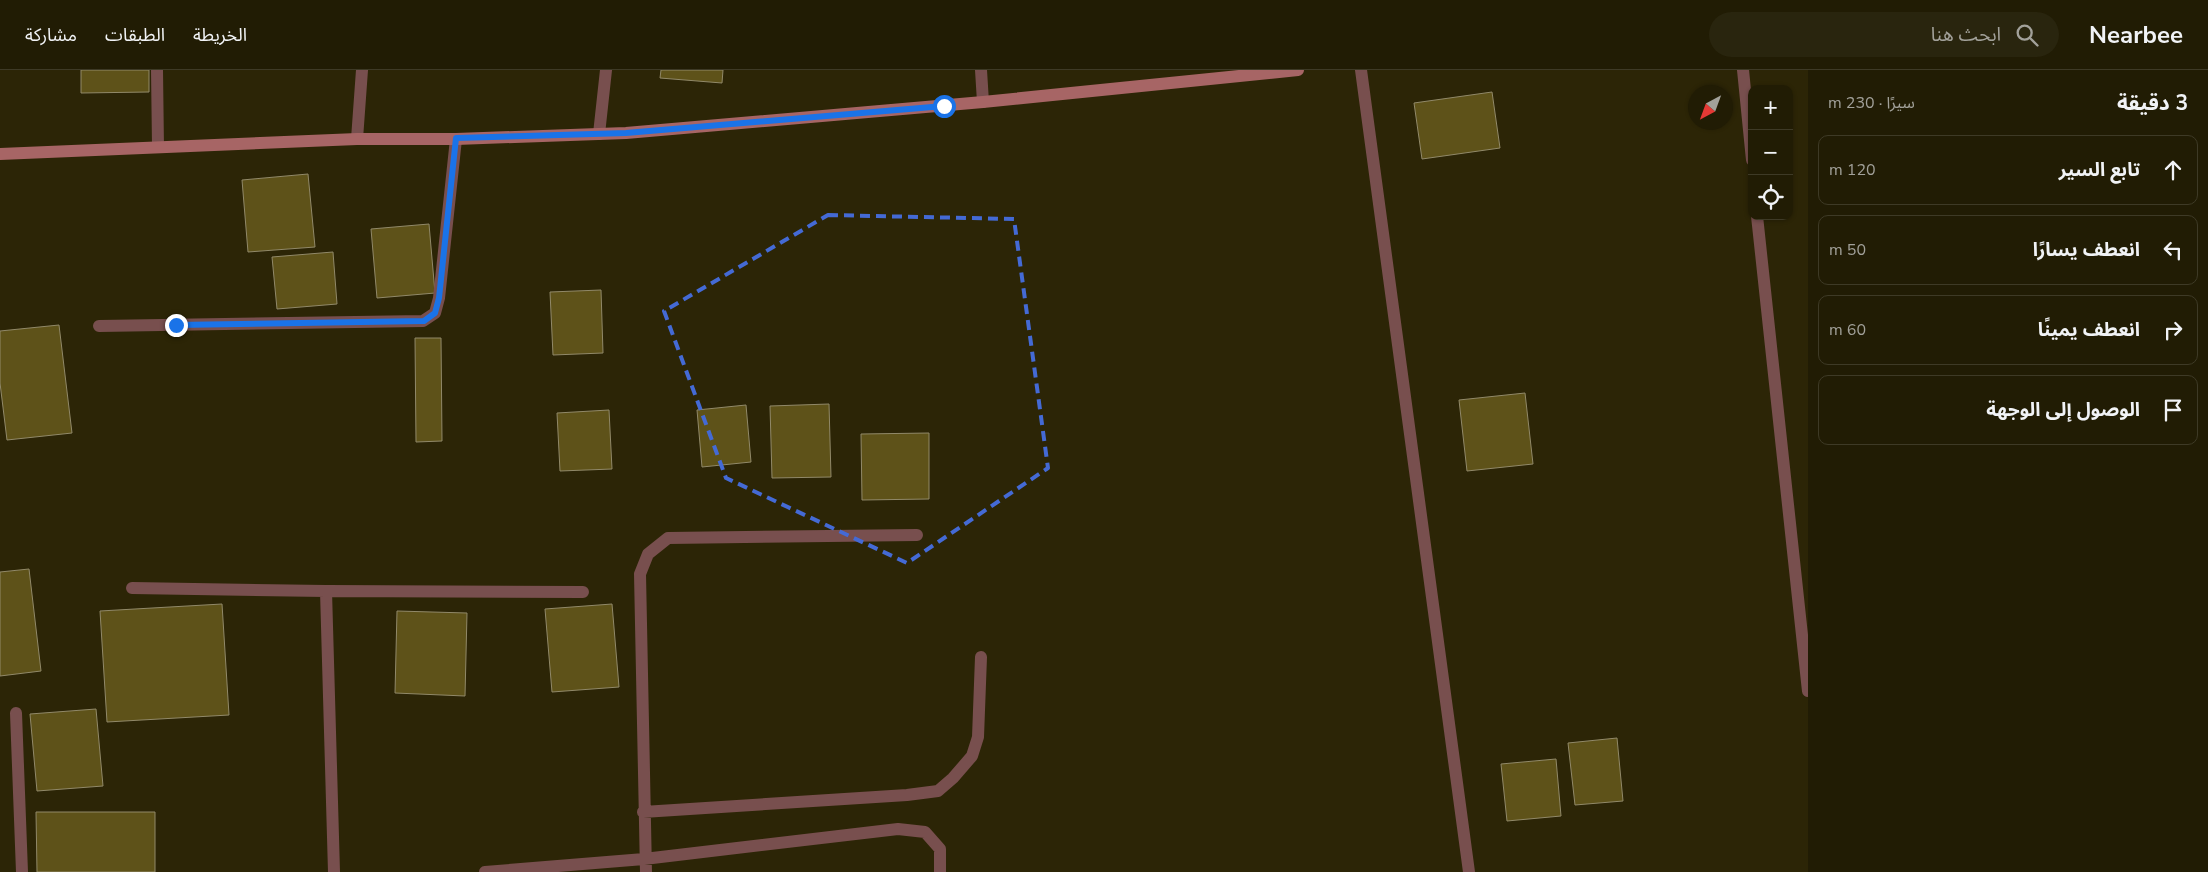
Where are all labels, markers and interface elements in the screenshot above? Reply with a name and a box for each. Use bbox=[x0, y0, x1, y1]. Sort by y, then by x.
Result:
search box bbox=[1709, 12, 2059, 57]
text: Nearbee bbox=[2089, 19, 2183, 51]
icon: search bbox=[2013, 21, 2041, 49]
text: ابحث هنا bbox=[1931, 22, 2001, 48]
text: مشاركة bbox=[25, 23, 77, 47]
text: الطبقات bbox=[105, 23, 165, 47]
text: الخريطة bbox=[193, 23, 247, 47]
north arrow bbox=[1688, 85, 1733, 130]
map controls bbox=[1748, 85, 1793, 220]
button: + bbox=[1748, 85, 1793, 130]
text: 3 دقيقة bbox=[2117, 89, 2188, 117]
text: سيرًا · 230 m bbox=[1828, 92, 1915, 114]
route start bbox=[933, 95, 956, 118]
button: − bbox=[1748, 130, 1793, 175]
icon: ahead bbox=[2159, 156, 2187, 184]
text: تابع السير bbox=[2059, 157, 2140, 183]
text: 120 m bbox=[1829, 159, 1876, 181]
button: locate bbox=[1748, 175, 1793, 220]
icon: left bbox=[2159, 236, 2187, 264]
text: انعطف يسارًا bbox=[2033, 237, 2140, 263]
text: 50 m bbox=[1829, 239, 1866, 261]
route end bbox=[165, 314, 188, 337]
icon: right bbox=[2159, 316, 2187, 344]
text: انعطف يمينًا bbox=[2038, 317, 2140, 343]
text: 60 m bbox=[1829, 319, 1866, 341]
icon: arrive bbox=[2159, 396, 2187, 424]
text: الوصول إلى الوجهة bbox=[1986, 397, 2140, 423]

